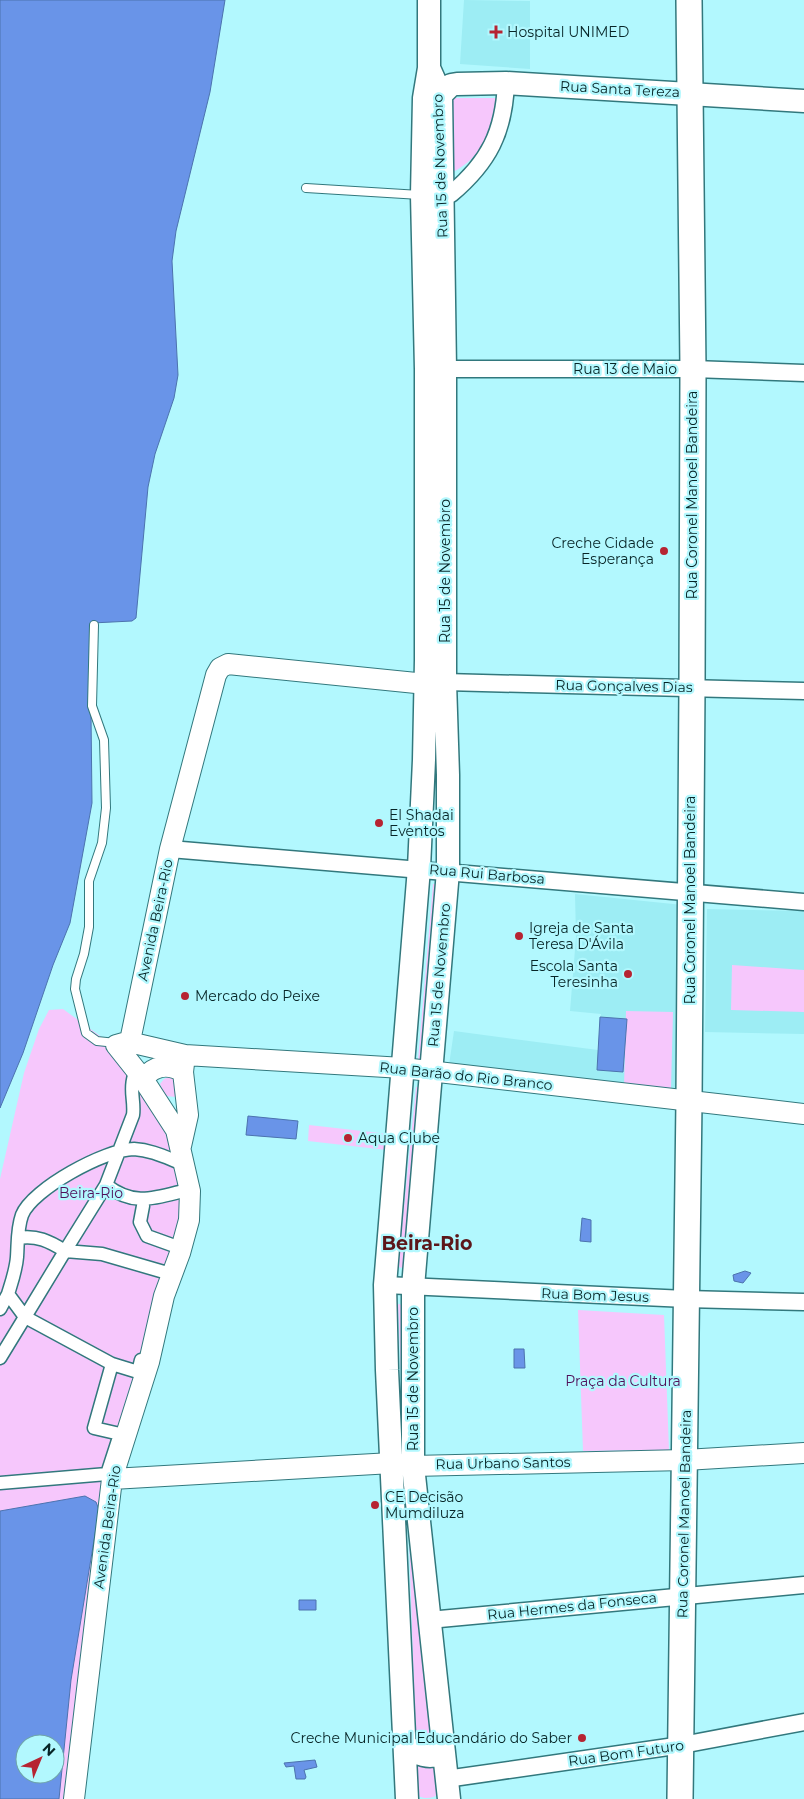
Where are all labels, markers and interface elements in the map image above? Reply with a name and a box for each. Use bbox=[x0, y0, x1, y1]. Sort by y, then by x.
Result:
place label: Hospital UNIMED bbox=[507, 23, 629, 41]
marker: Hospital UNIMED bbox=[489, 25, 503, 39]
street label: Rua Santa Tereza bbox=[560, 77, 680, 101]
street label: Rua 15 de Novembro bbox=[428, 93, 452, 238]
street label: Rua 13 de Maio bbox=[573, 360, 677, 378]
street label: Rua Coronel Manoel Bandeira bbox=[683, 391, 701, 599]
street label: Rua 15 de Novembro bbox=[436, 499, 454, 643]
place label: Creche Cidade Esperança bbox=[551, 534, 654, 568]
marker: Creche Cidade Esperança bbox=[658, 545, 670, 557]
street label: Rua Gonçalves Dias bbox=[555, 676, 693, 696]
street label: Rua Coronel Manoel Bandeira bbox=[681, 796, 699, 1004]
place label: El Shadai Eventos bbox=[389, 806, 454, 840]
marker: El Shadai Eventos bbox=[373, 817, 385, 829]
street label: Avenida Beira-Rio bbox=[133, 857, 177, 983]
street label: Rua Rui Barbosa bbox=[428, 860, 546, 888]
street label: Rua 15 de Novembro bbox=[424, 902, 454, 1048]
place label: Igreja de Santa Teresa D'Ávila bbox=[529, 919, 634, 953]
marker: Igreja de Santa Teresa D'Ávila bbox=[513, 930, 525, 942]
place label: Escola Santa Teresinha bbox=[530, 957, 618, 991]
marker: Escola Santa Teresinha bbox=[622, 968, 634, 980]
place label: Mercado do Peixe bbox=[195, 987, 320, 1005]
marker: Mercado do Peixe bbox=[179, 990, 191, 1002]
street label: Rua Barão do Rio Branco bbox=[378, 1058, 554, 1094]
place label: Aqua Clube bbox=[358, 1129, 440, 1147]
marker: Aqua Clube bbox=[342, 1132, 354, 1144]
park label: Beira-Rio bbox=[59, 1184, 123, 1202]
district label: Beira-Rio bbox=[382, 1232, 472, 1255]
street label: Rua Bom Jesus bbox=[541, 1284, 649, 1306]
street label: Rua 15 de Novembro bbox=[404, 1307, 422, 1451]
park label: Praça da Cultura bbox=[565, 1372, 681, 1390]
street label: Rua Coronel Manoel Bandeira bbox=[673, 1410, 695, 1618]
street label: Rua Urbano Santos bbox=[435, 1453, 571, 1473]
street label: Avenida Beira-Rio bbox=[89, 1464, 125, 1590]
place label: CE Decisão Mumdiluza bbox=[385, 1488, 464, 1522]
marker: CE Decisão Mumdiluza bbox=[369, 1499, 381, 1511]
street label: Rua Hermes da Fonseca bbox=[486, 1588, 658, 1624]
place label: Creche Municipal Educandário do Saber bbox=[291, 1729, 572, 1747]
marker: Creche Municipal Educandário do Saber bbox=[576, 1732, 588, 1744]
north arrow bbox=[15, 1734, 65, 1784]
street label: Rua Bom Futuro bbox=[567, 1736, 685, 1770]
text: N bbox=[39, 1739, 59, 1760]

